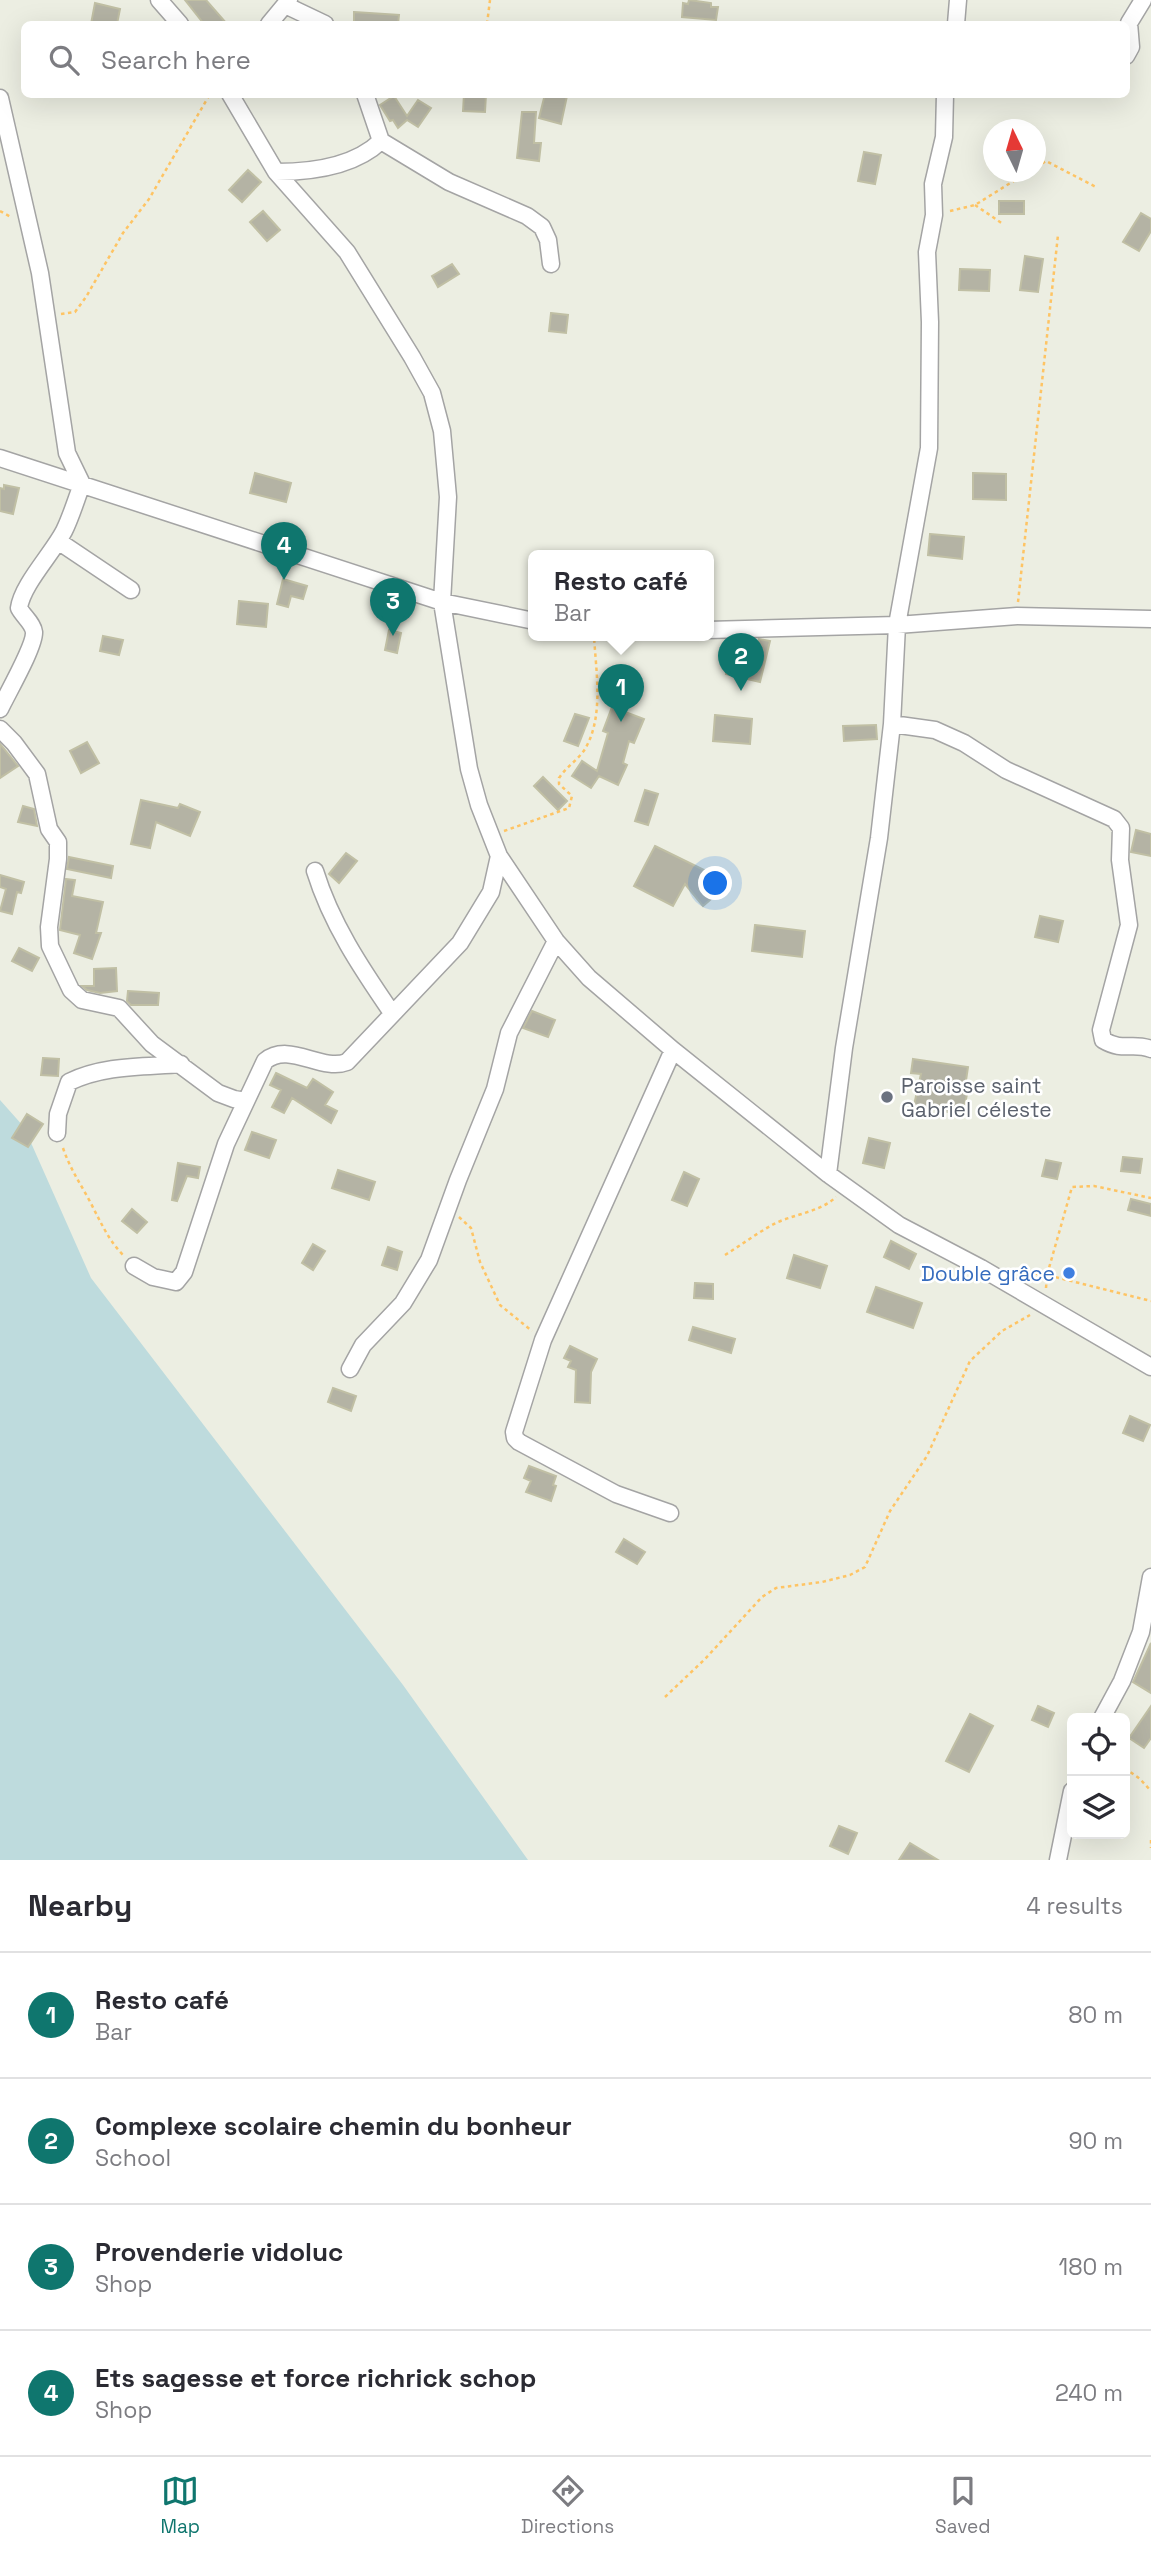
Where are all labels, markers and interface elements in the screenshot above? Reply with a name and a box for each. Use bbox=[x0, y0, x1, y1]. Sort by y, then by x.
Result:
search box bbox=[21, 21, 1130, 98]
icon: search bbox=[45, 41, 83, 79]
text: Search here bbox=[101, 43, 251, 77]
north arrow bbox=[983, 119, 1046, 182]
pin: 4 bbox=[261, 522, 307, 580]
popup bbox=[528, 550, 714, 641]
text: Resto café bbox=[554, 564, 688, 598]
pin: 3 bbox=[370, 578, 416, 636]
text: Bar bbox=[554, 598, 591, 628]
pin: 2 bbox=[718, 633, 764, 691]
pin: 1 bbox=[598, 664, 644, 722]
your location bbox=[698, 866, 732, 900]
place label: Paroisse saint Gabriel céleste bbox=[901, 1072, 1052, 1123]
marker: Paroisse saint Gabriel céleste bbox=[879, 1089, 895, 1105]
place label: Double grâce bbox=[921, 1260, 1055, 1287]
marker: Double grâce bbox=[1061, 1265, 1077, 1281]
map controls bbox=[1067, 1713, 1130, 1839]
button: locate bbox=[1067, 1713, 1130, 1776]
button: layers bbox=[1067, 1776, 1130, 1839]
text: Nearby bbox=[28, 1886, 132, 1925]
text: 4 results bbox=[1026, 1891, 1123, 1921]
text: Resto café bbox=[95, 1983, 229, 2017]
text: 1 bbox=[46, 2000, 56, 2030]
text: 80 m bbox=[1068, 2000, 1123, 2030]
text: Bar bbox=[95, 2017, 132, 2047]
text: Complexe scolaire chemin du bonheur bbox=[95, 2109, 572, 2143]
text: 2 bbox=[44, 2126, 58, 2156]
text: 90 m bbox=[1068, 2126, 1123, 2156]
text: School bbox=[95, 2143, 171, 2173]
text: Provenderie vidoluc bbox=[95, 2235, 343, 2269]
text: 3 bbox=[44, 2252, 58, 2282]
text: 180 m bbox=[1059, 2252, 1123, 2282]
text: Shop bbox=[95, 2269, 152, 2299]
text: Ets sagesse et force richrick schop bbox=[95, 2361, 536, 2395]
text: 4 bbox=[44, 2378, 58, 2408]
text: 240 m bbox=[1055, 2378, 1123, 2408]
text: Shop bbox=[95, 2395, 152, 2425]
tab: Map bbox=[160, 2472, 200, 2539]
tab: Directions bbox=[521, 2472, 614, 2539]
tab: Saved bbox=[935, 2472, 991, 2539]

